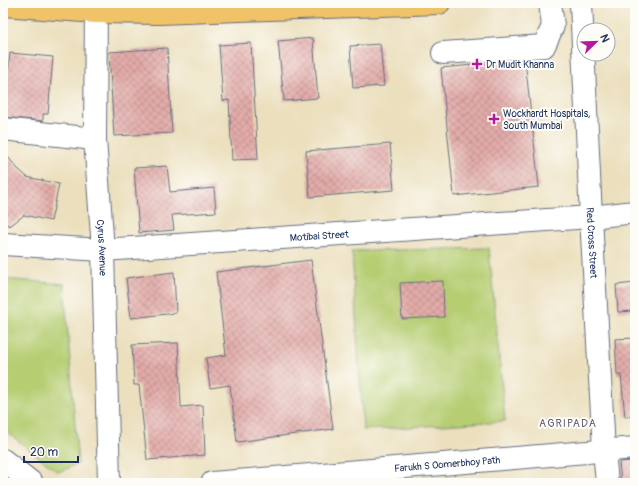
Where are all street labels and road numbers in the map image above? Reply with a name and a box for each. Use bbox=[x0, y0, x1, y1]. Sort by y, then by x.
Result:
street label: Red Cross Street bbox=[584, 207, 599, 280]
street label: Cyrus Avenue bbox=[94, 219, 109, 276]
street label: Motibai Street bbox=[290, 228, 350, 244]
street label: Farukh S Oomerbhoy Path bbox=[394, 454, 501, 475]

